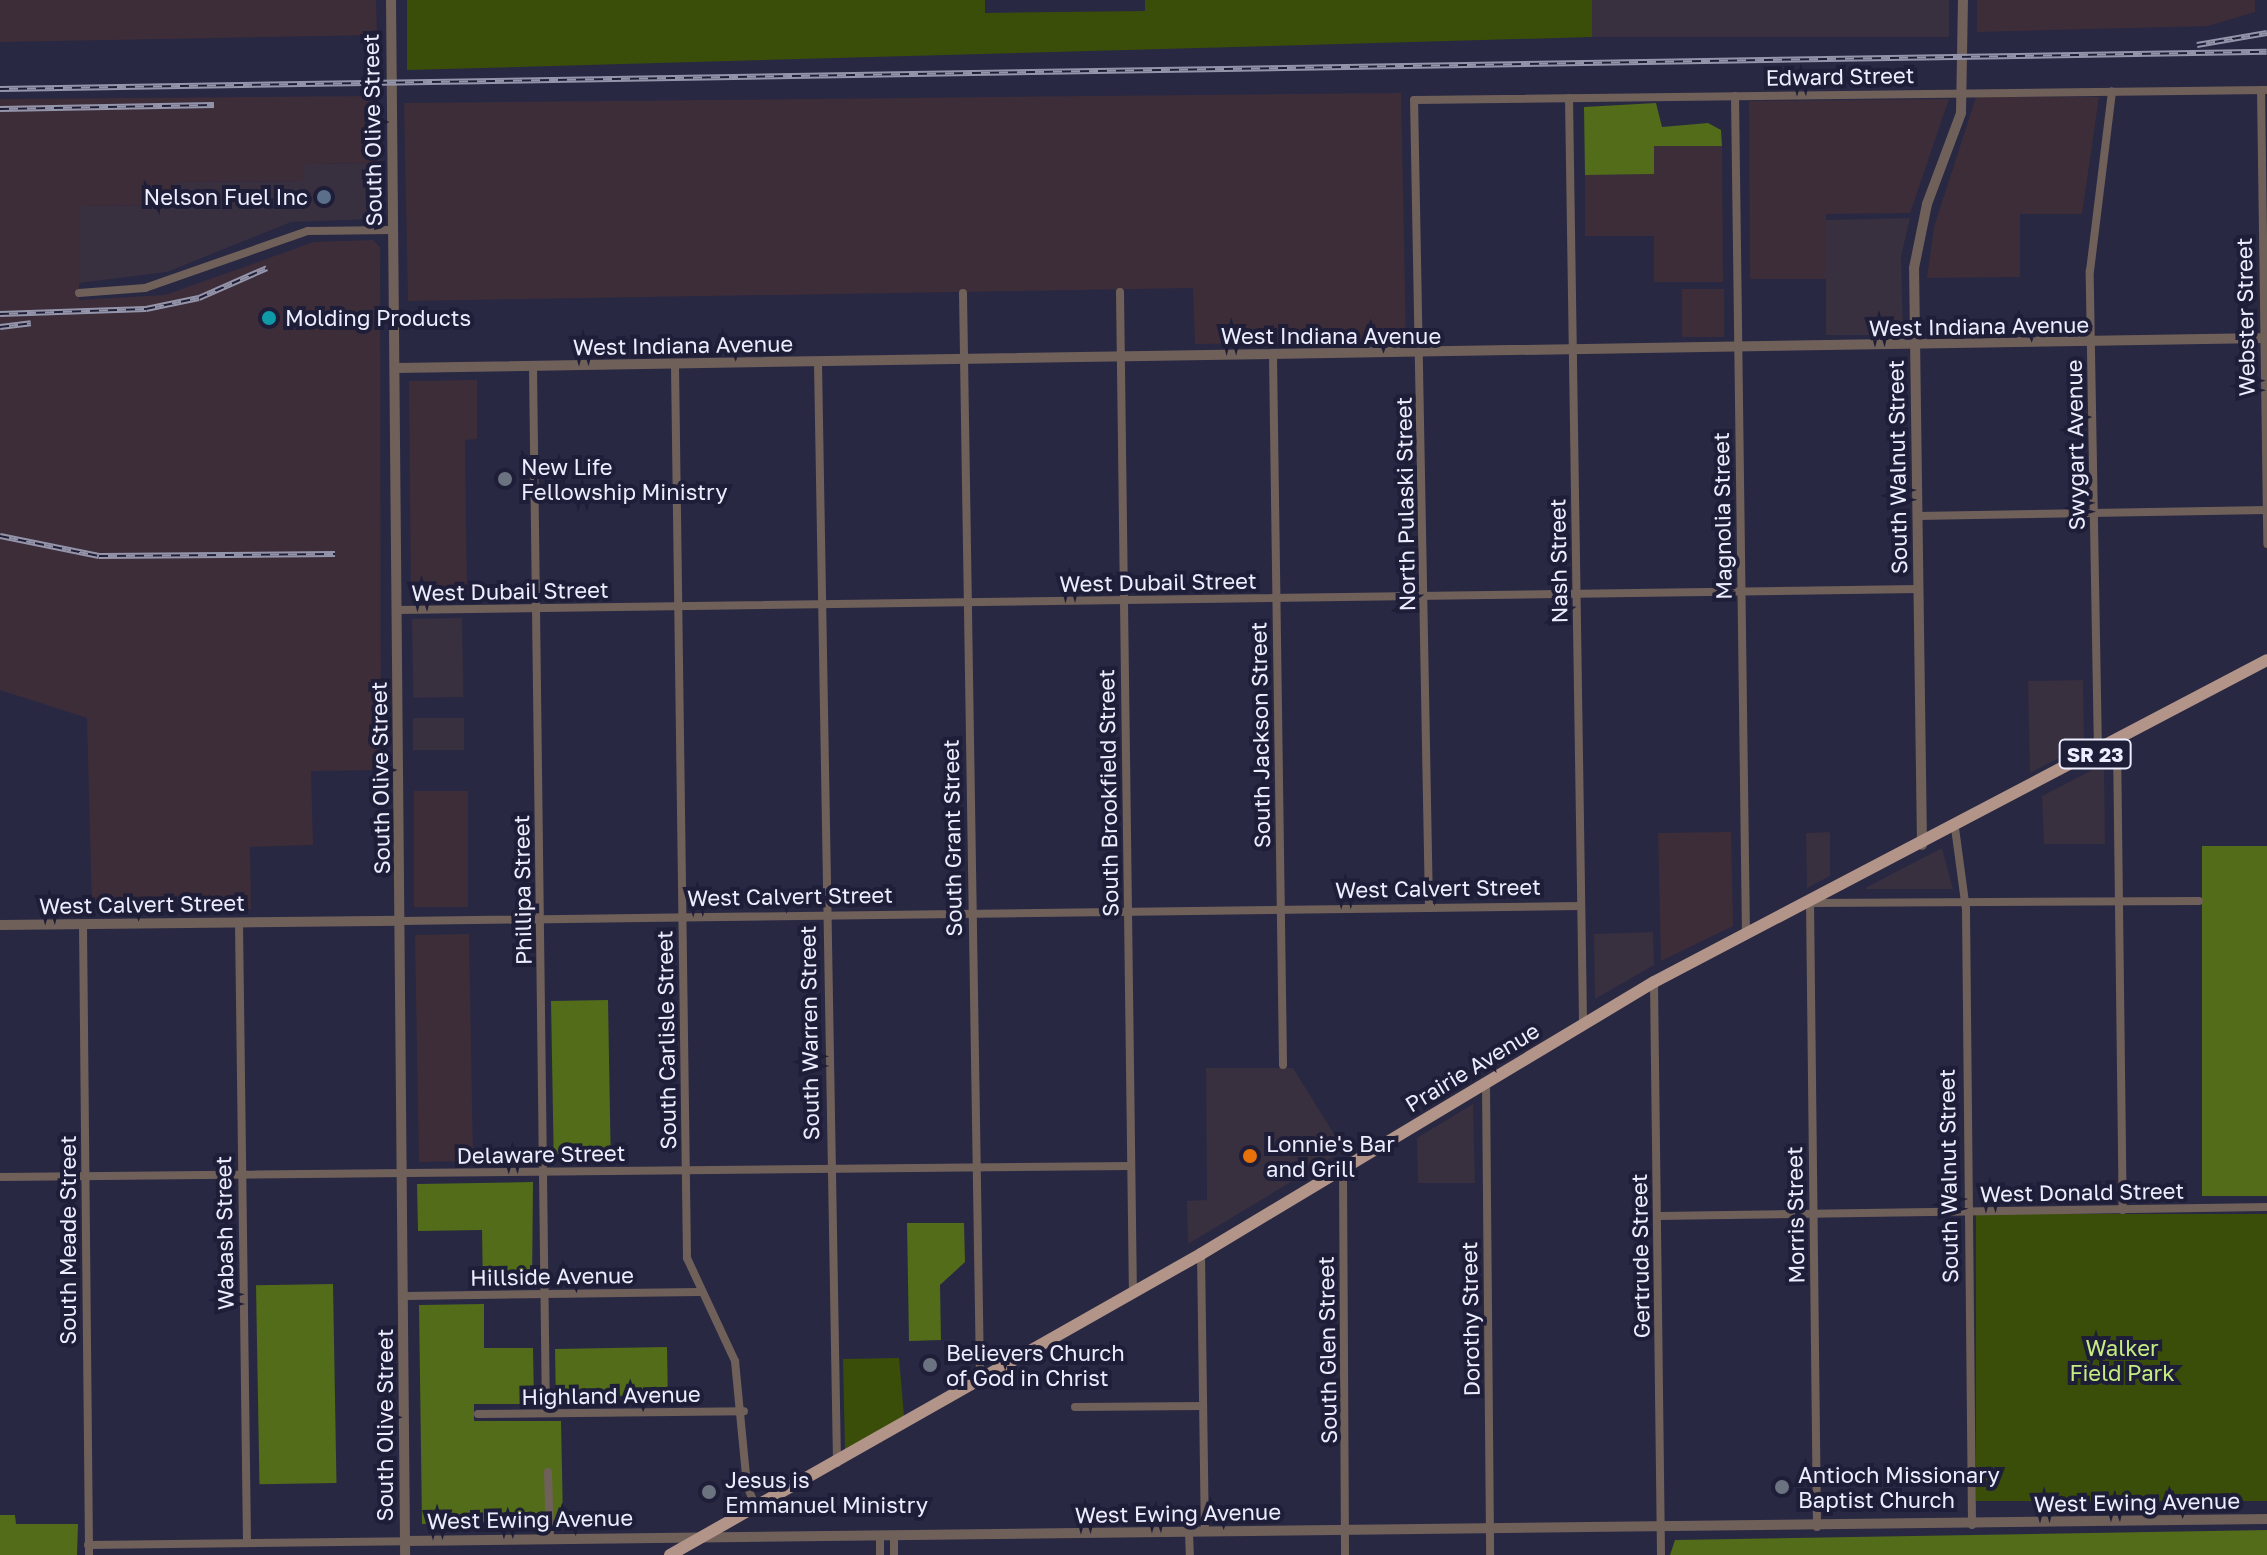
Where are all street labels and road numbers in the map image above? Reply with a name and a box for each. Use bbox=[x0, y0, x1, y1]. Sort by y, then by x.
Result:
street label: South Olive Street bbox=[357, 33, 387, 227]
street label: Edward Street bbox=[1765, 62, 1915, 90]
street label: Webster Street bbox=[2230, 237, 2260, 397]
street label: West Indiana Avenue bbox=[1869, 311, 2089, 341]
street label: West Indiana Avenue bbox=[1221, 323, 1441, 349]
street label: West Indiana Avenue bbox=[573, 330, 793, 360]
street label: Swygart Avenue bbox=[2060, 359, 2090, 531]
street label: South Walnut Street bbox=[1882, 360, 1912, 574]
street label: North Pulaski Street bbox=[1390, 397, 1420, 611]
street label: Magnolia Street bbox=[1707, 432, 1737, 600]
street label: Nash Street bbox=[1544, 498, 1572, 624]
street label: West Dubail Street bbox=[1059, 567, 1257, 597]
street label: West Dubail Street bbox=[411, 576, 609, 606]
street label: South Jackson Street bbox=[1245, 622, 1275, 848]
street label: South Brookfield Street bbox=[1093, 669, 1123, 917]
street label: South Olive Street bbox=[365, 681, 395, 875]
road number: SR 23 bbox=[2057, 738, 2133, 770]
street label: South Grant Street bbox=[937, 739, 967, 937]
street label: Phillipa Street bbox=[507, 815, 537, 965]
street label: West Calvert Street bbox=[1335, 873, 1541, 903]
street label: West Calvert Street bbox=[687, 881, 893, 911]
street label: West Calvert Street bbox=[39, 889, 245, 919]
street label: South Warren Street bbox=[794, 925, 824, 1141]
street label: South Carlisle Street bbox=[651, 930, 681, 1150]
street label: Prairie Avenue bbox=[1400, 1017, 1544, 1117]
street label: South Walnut Street bbox=[1933, 1069, 1963, 1283]
street label: South Meade Street bbox=[55, 1135, 81, 1345]
street label: Delaware Street bbox=[456, 1139, 626, 1169]
street label: Morris Street bbox=[1781, 1146, 1809, 1284]
street label: Wabash Street bbox=[209, 1156, 239, 1310]
street label: Gertrude Street bbox=[1625, 1173, 1655, 1339]
street label: West Donald Street bbox=[1980, 1177, 2184, 1207]
street label: Dorothy Street bbox=[1455, 1241, 1485, 1397]
street label: South Glen Street bbox=[1312, 1256, 1342, 1444]
street label: Hillside Avenue bbox=[470, 1261, 634, 1291]
street label: South Olive Street bbox=[372, 1329, 398, 1521]
street label: Highland Avenue bbox=[521, 1380, 701, 1410]
street label: West Ewing Avenue bbox=[2034, 1487, 2240, 1517]
street label: West Ewing Avenue bbox=[1075, 1498, 1281, 1528]
street label: West Ewing Avenue bbox=[427, 1504, 633, 1534]

